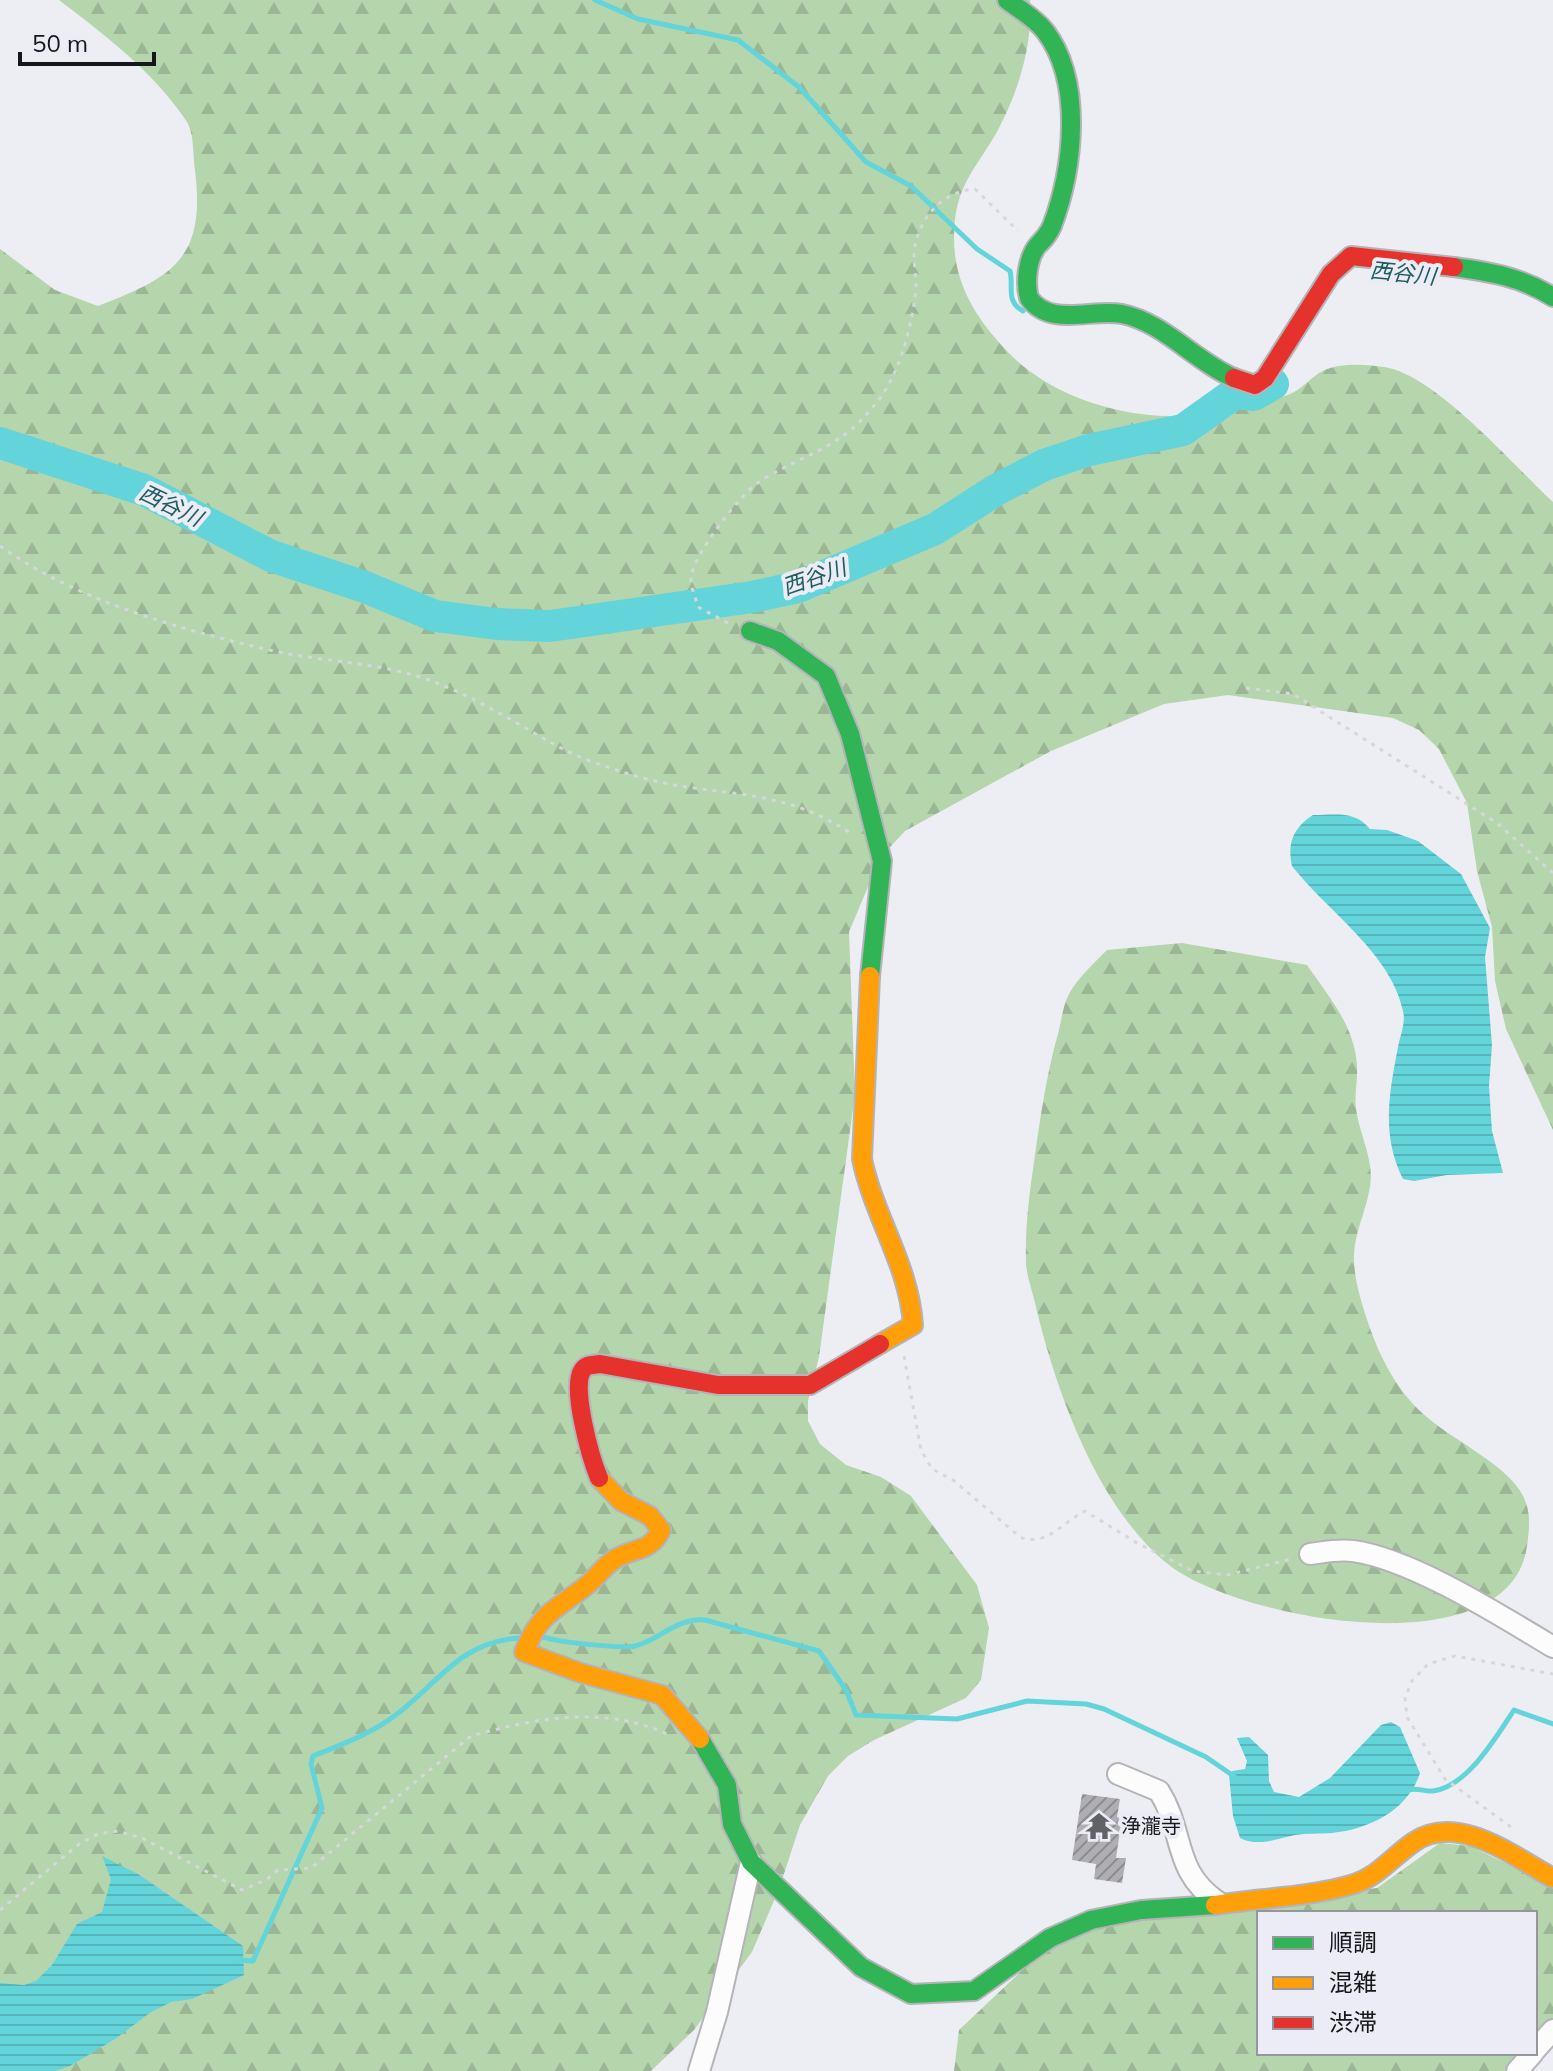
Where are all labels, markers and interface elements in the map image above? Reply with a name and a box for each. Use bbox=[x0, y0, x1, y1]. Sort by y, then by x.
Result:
scale bar bbox=[20, 16, 154, 66]
text: 50 m bbox=[32, 28, 88, 58]
water label: 西谷川 bbox=[1369, 256, 1439, 291]
water label: 西谷川 bbox=[135, 478, 209, 533]
water label: 西谷川 bbox=[778, 552, 852, 601]
temple icon: 浄瀧寺 bbox=[1084, 1811, 1114, 1841]
place label: 浄瀧寺 bbox=[1121, 1813, 1181, 1838]
legend bbox=[1257, 1911, 1537, 2055]
text: 順調 bbox=[1329, 1927, 1377, 1957]
text: 混雑 bbox=[1329, 1967, 1377, 1997]
text: 渋滞 bbox=[1329, 2007, 1377, 2037]

